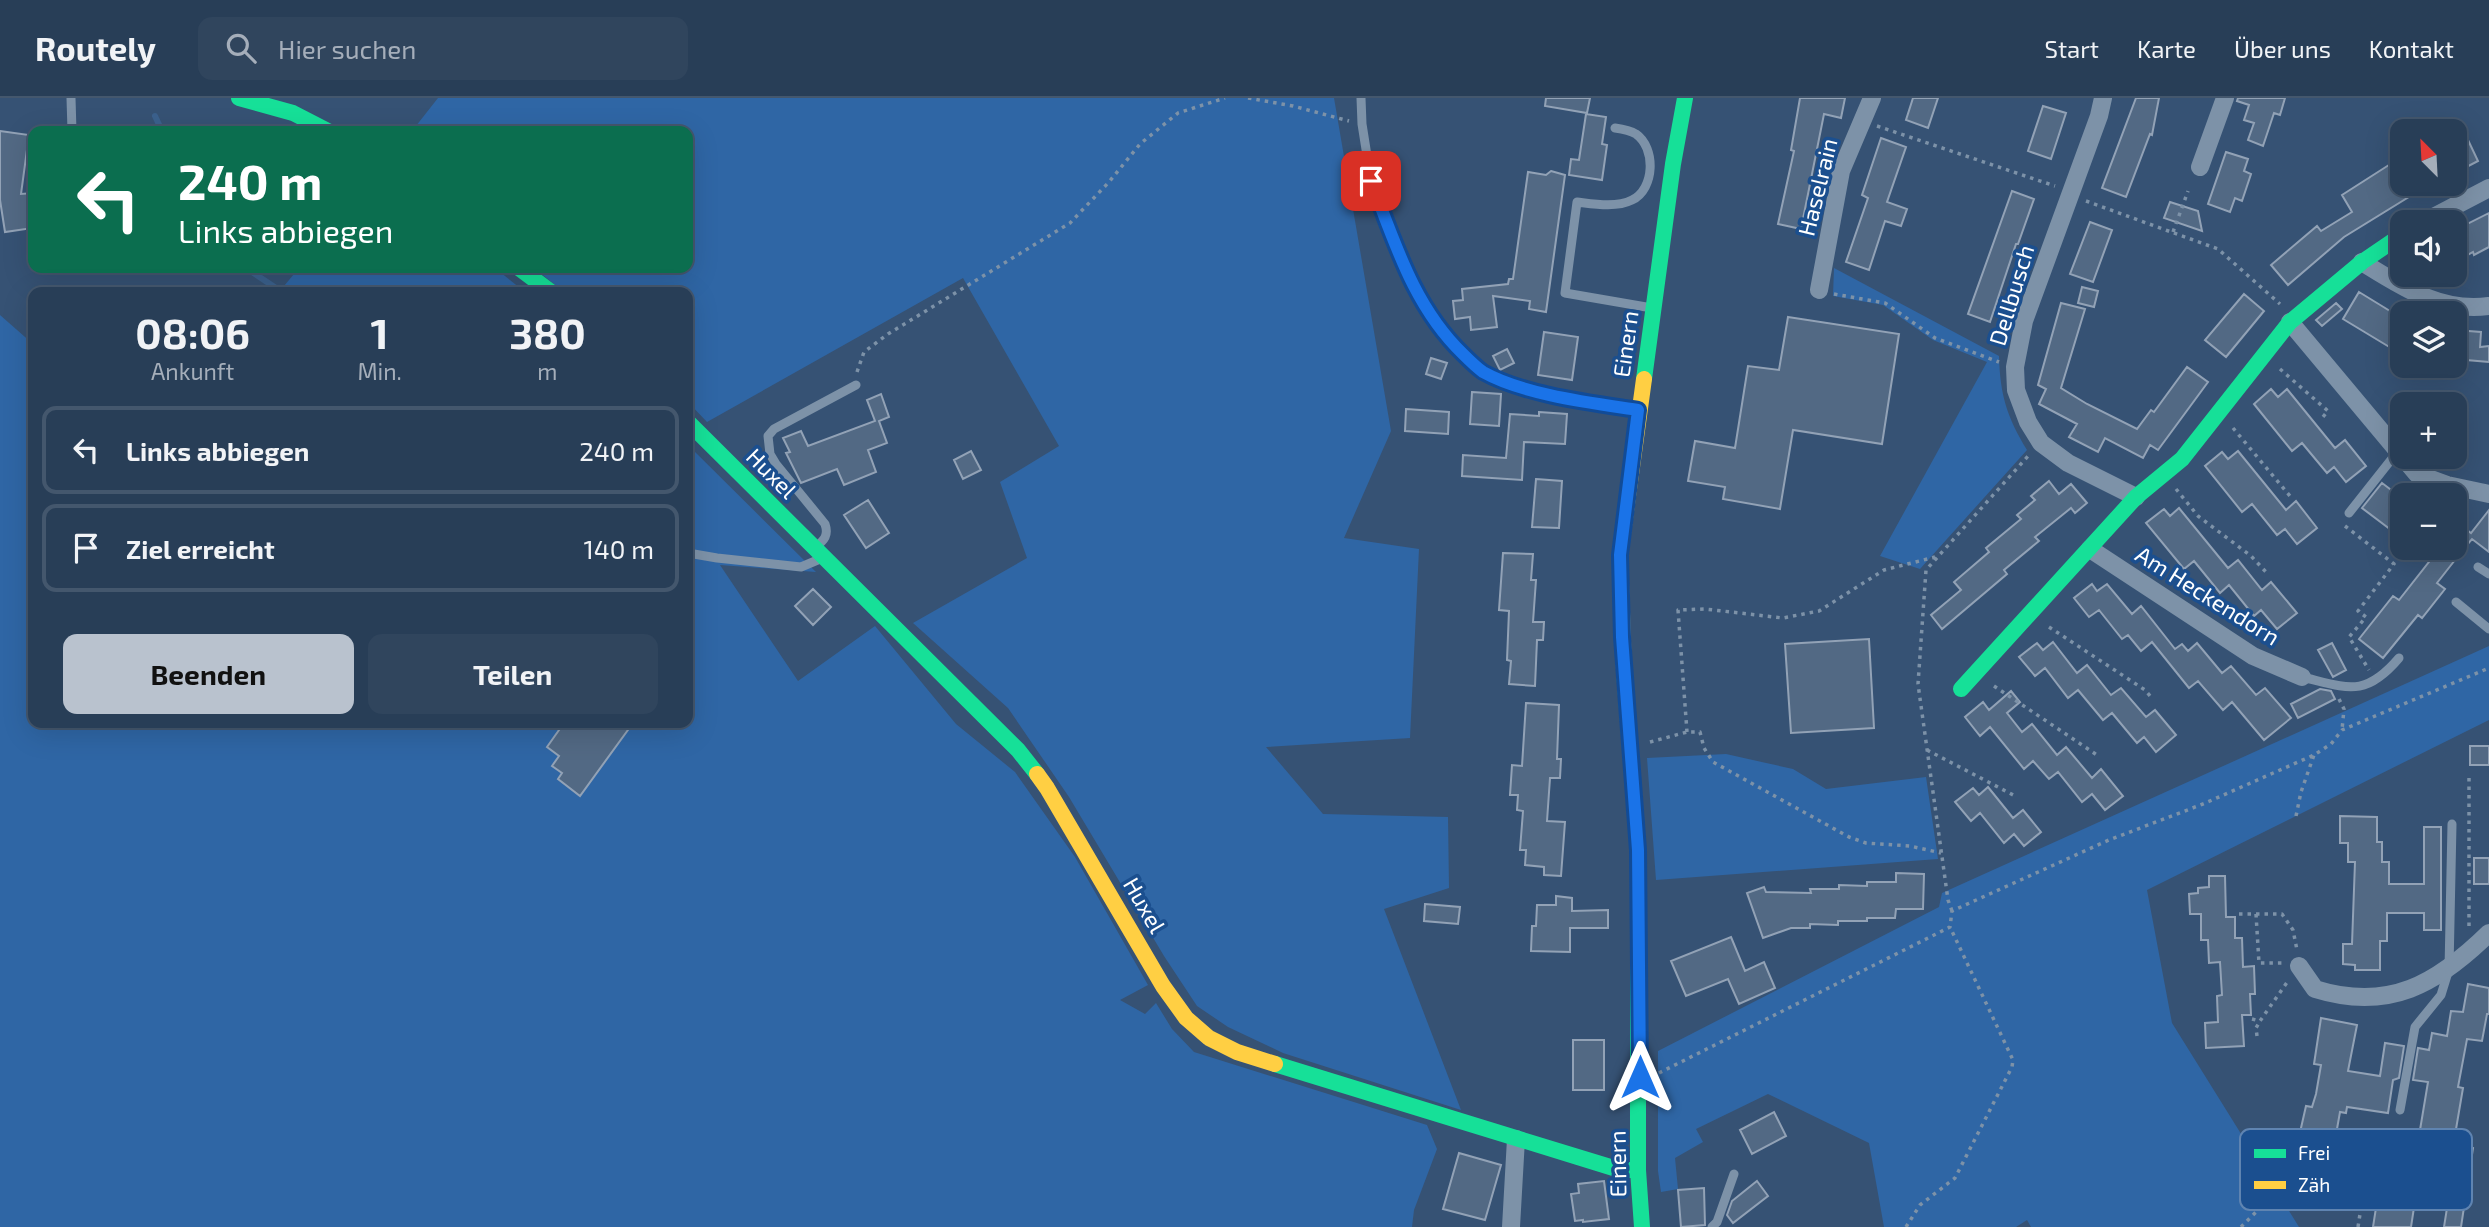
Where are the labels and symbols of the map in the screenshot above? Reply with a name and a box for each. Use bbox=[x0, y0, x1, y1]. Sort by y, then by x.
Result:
north arrow bbox=[2390, 119, 2468, 196]
street label: Haselrain bbox=[1791, 135, 1843, 239]
pin bbox=[1341, 151, 1401, 211]
street label: Dellbusch bbox=[1982, 241, 2040, 349]
street label: Einern bbox=[1606, 309, 1644, 379]
street label: Huxel bbox=[741, 442, 803, 504]
street label: Am Heckendorn bbox=[2131, 540, 2285, 650]
street label: Huxel bbox=[1118, 872, 1172, 938]
position arrow bbox=[1603, 1040, 1677, 1114]
legend bbox=[2240, 1129, 2472, 1210]
street label: Einern bbox=[1602, 1130, 1632, 1198]
text: Frei bbox=[2298, 1141, 2330, 1164]
text: Zäh bbox=[2298, 1173, 2330, 1196]

